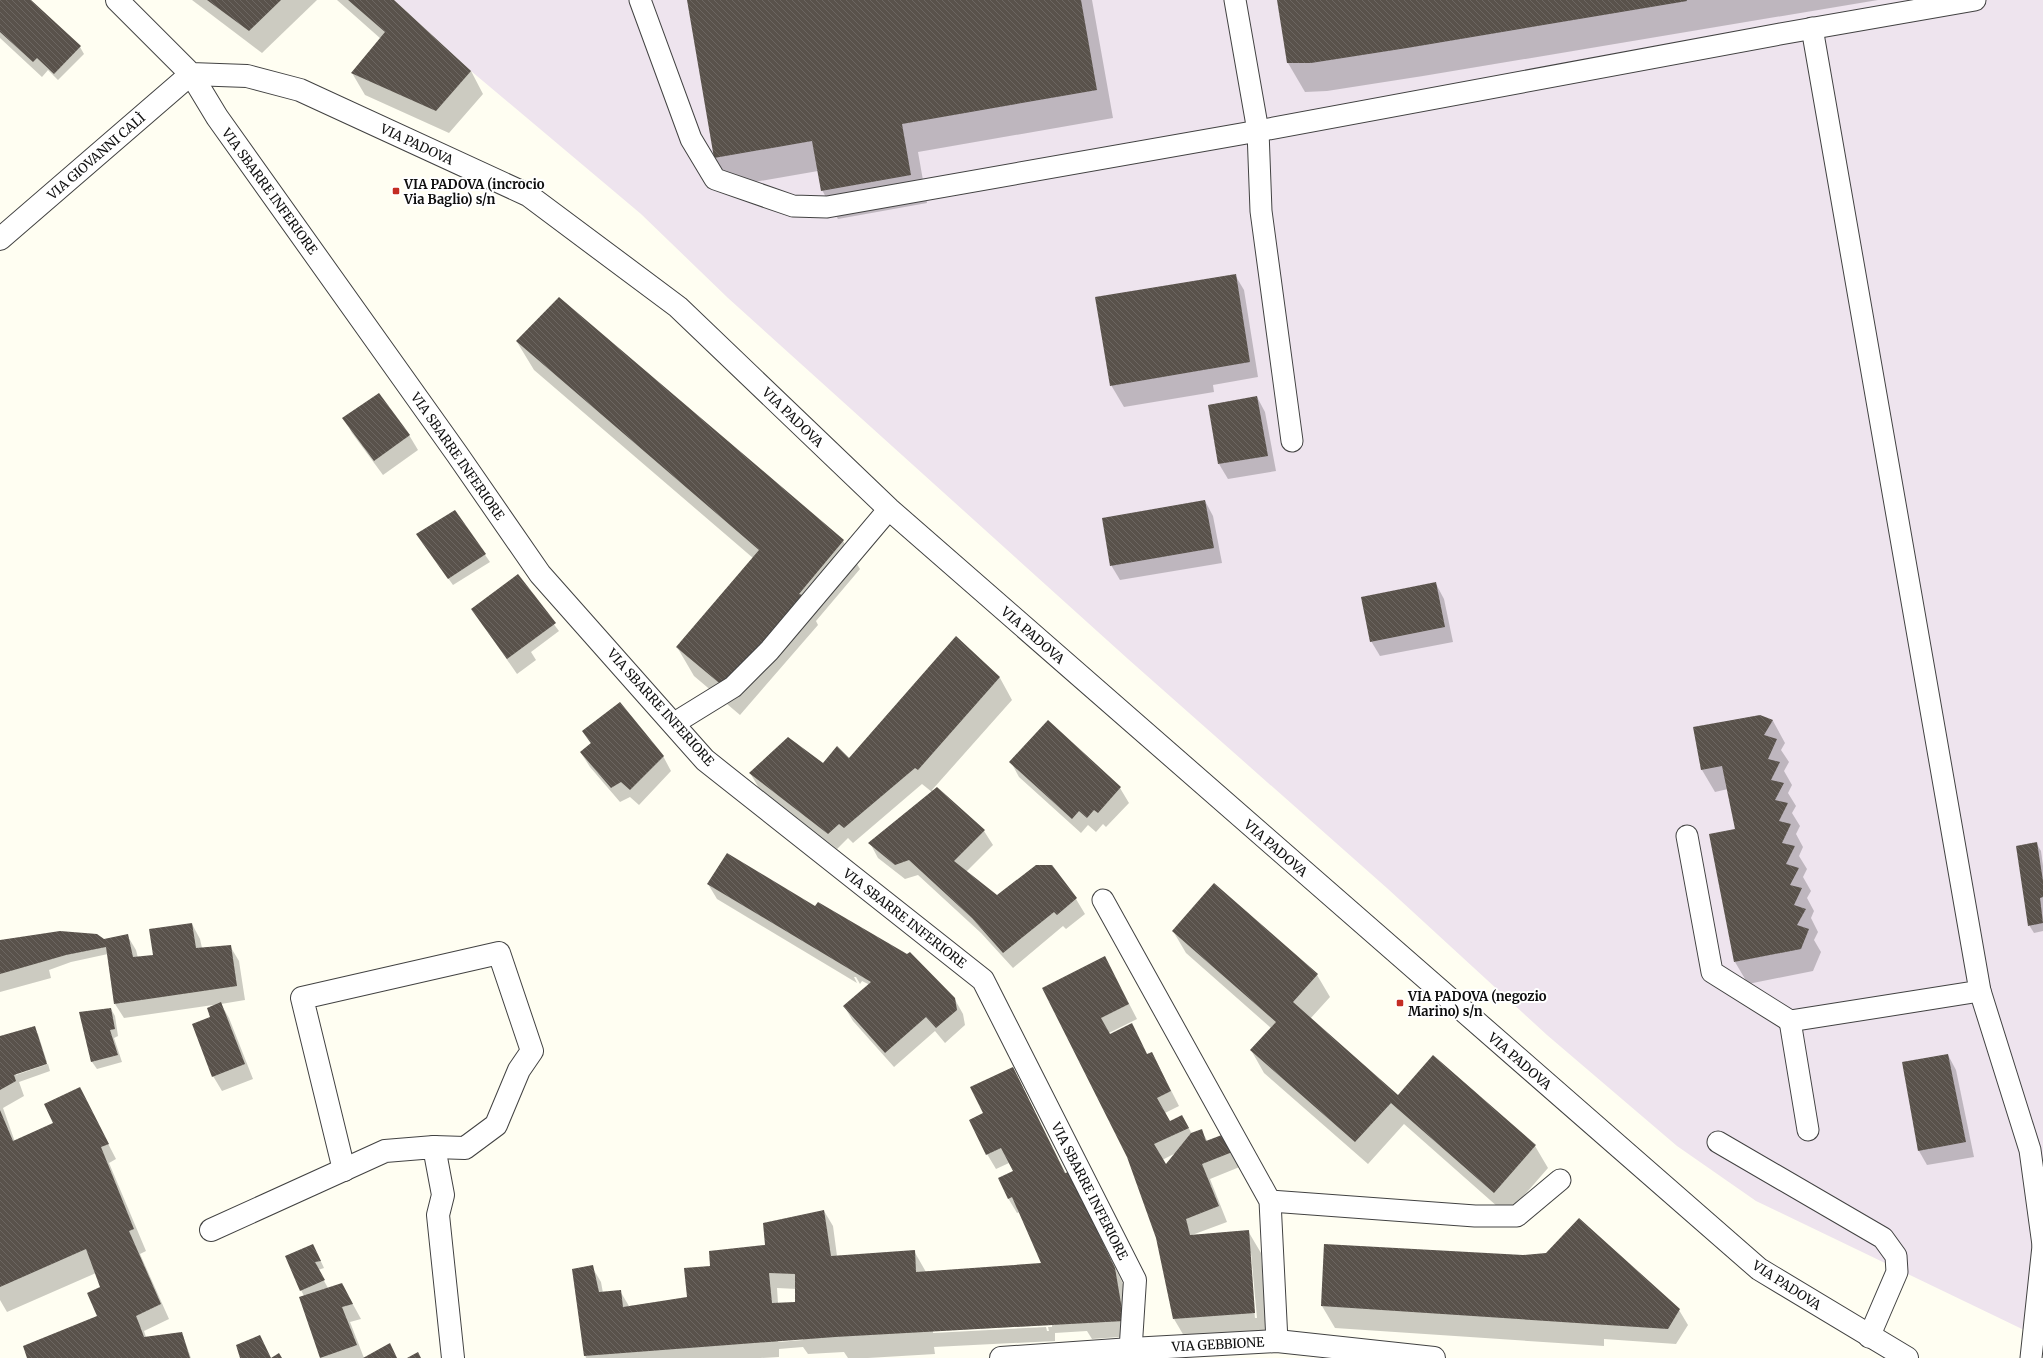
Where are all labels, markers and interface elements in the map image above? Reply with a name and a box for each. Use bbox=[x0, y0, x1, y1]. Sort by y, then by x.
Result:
street label: VIA GIOVANNI CALÌ bbox=[42, 108, 149, 204]
street label: VIA PADOVA bbox=[377, 120, 457, 169]
street label: VIA SBARRE INFERIORE bbox=[217, 124, 322, 258]
place label: VIA PADOVA (incrocio Via Baglio) s/n bbox=[403, 176, 545, 208]
marker: VIA PADOVA (incrocio Via Baglio) s/n bbox=[391, 186, 401, 196]
street label: VIA PADOVA bbox=[758, 383, 827, 451]
street label: VIA SBARRE INFERIORE bbox=[406, 388, 509, 524]
street label: VIA PADOVA bbox=[997, 603, 1069, 668]
street label: VIA SBARRE INFERIORE bbox=[603, 644, 718, 770]
street label: VIA PADOVA bbox=[1240, 816, 1312, 881]
street label: VIA SBARRE INFERIORE bbox=[839, 864, 970, 972]
place label: VIA PADOVA (negozio Marino) s/n bbox=[1407, 988, 1547, 1020]
marker: VIA PADOVA (negozio Marino) s/n bbox=[1395, 998, 1405, 1008]
street label: VIA PADOVA bbox=[1484, 1029, 1556, 1094]
street label: VIA SBARRE INFERIORE bbox=[1047, 1119, 1132, 1263]
street label: VIA PADOVA bbox=[1748, 1256, 1825, 1314]
street label: VIA GEBBIONE bbox=[1170, 1334, 1266, 1355]

